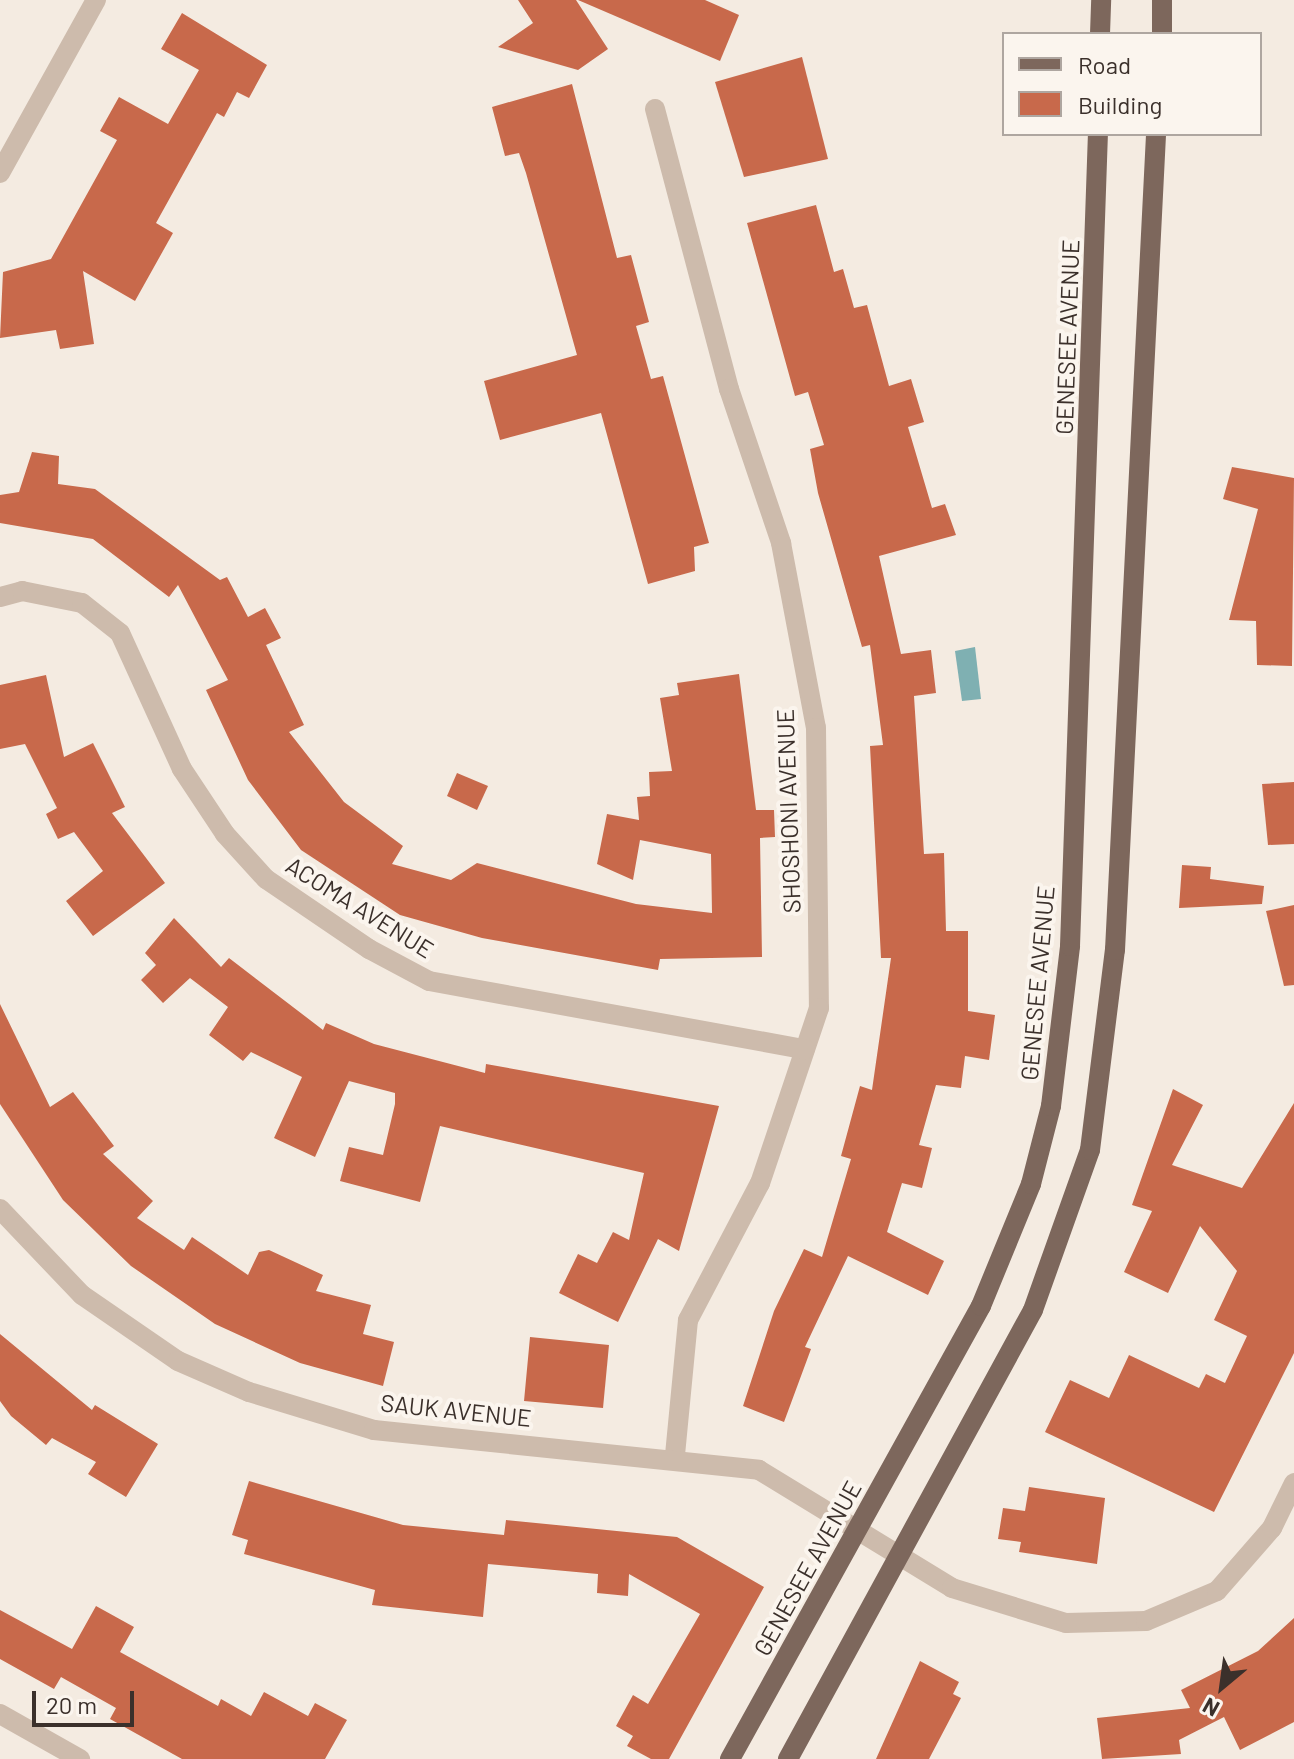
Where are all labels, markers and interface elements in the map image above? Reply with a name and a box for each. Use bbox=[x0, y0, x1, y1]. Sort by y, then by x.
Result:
legend bbox=[1002, 32, 1262, 136]
text: Road bbox=[1078, 50, 1131, 79]
text: Building bbox=[1078, 90, 1162, 119]
street label: GENESEE AVENUE bbox=[1049, 239, 1085, 435]
street label: SHOSHONI AVENUE bbox=[770, 708, 806, 914]
street label: ACOMA AVENUE bbox=[281, 850, 439, 964]
street label: GENESEE AVENUE bbox=[1014, 884, 1060, 1082]
street label: SAUK AVENUE bbox=[379, 1388, 533, 1432]
street label: GENESEE AVENUE bbox=[747, 1476, 867, 1660]
north arrow bbox=[1182, 1647, 1262, 1727]
scale bar bbox=[36, 1675, 138, 1725]
text: 20 m bbox=[46, 1690, 97, 1719]
text: N bbox=[1198, 1693, 1223, 1723]

